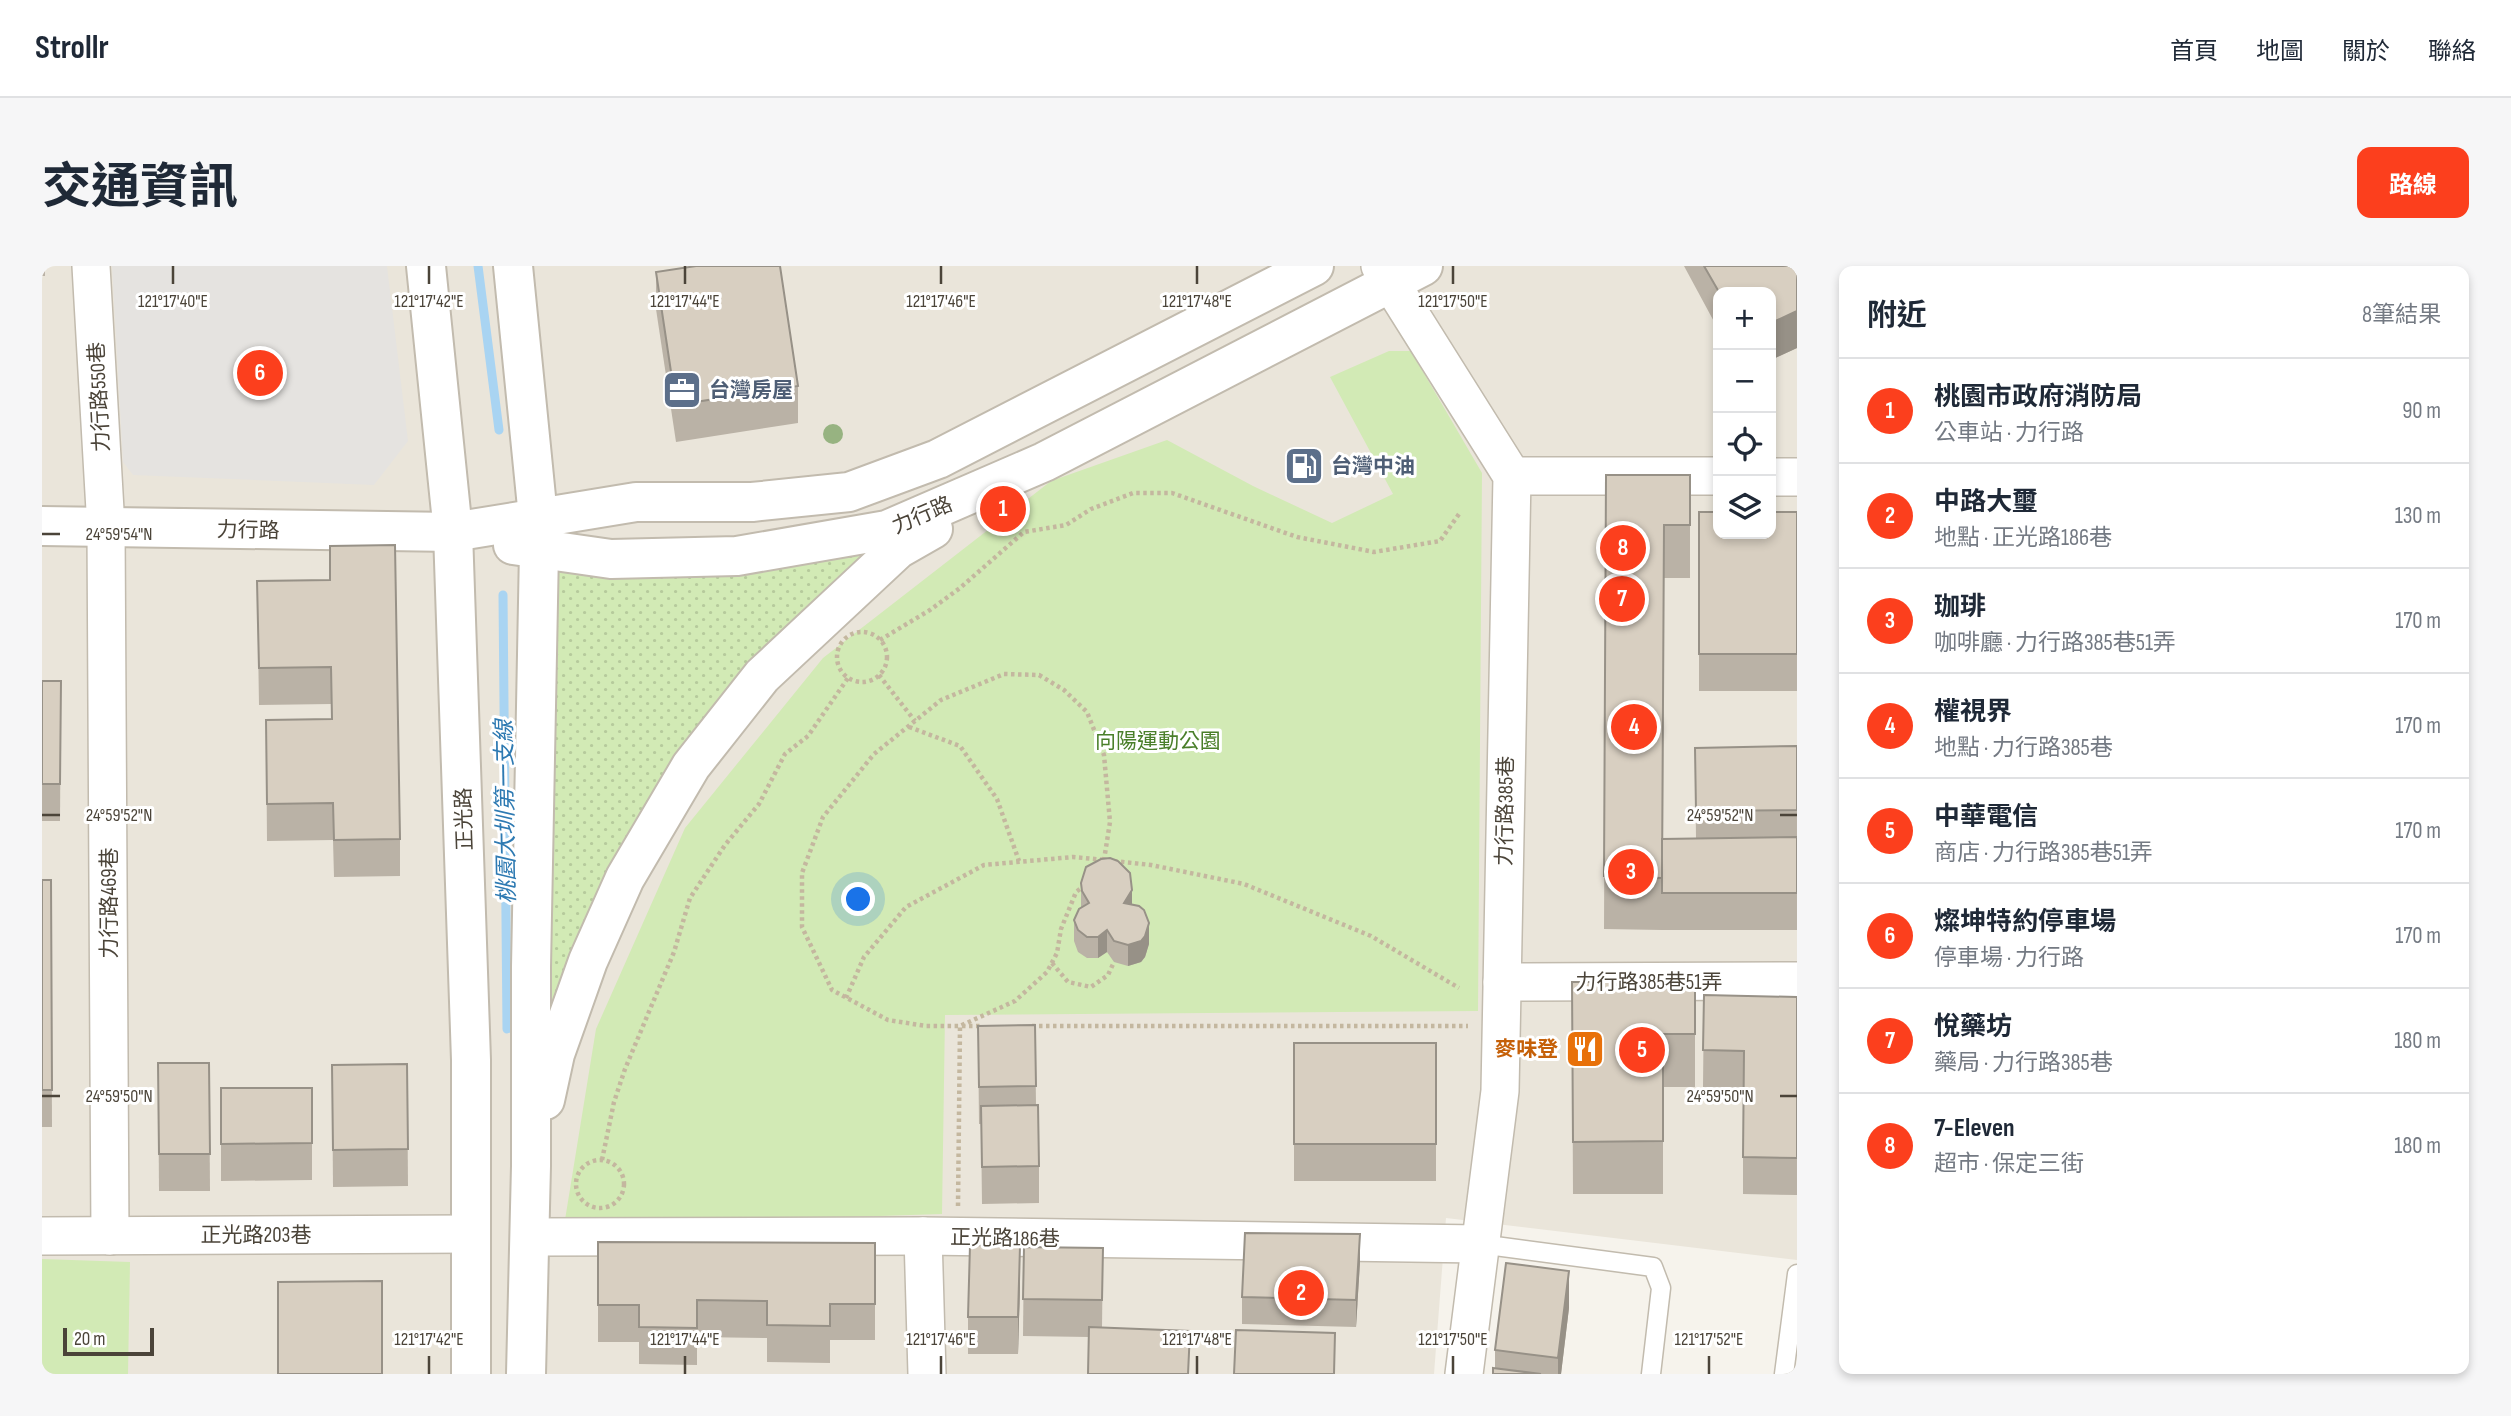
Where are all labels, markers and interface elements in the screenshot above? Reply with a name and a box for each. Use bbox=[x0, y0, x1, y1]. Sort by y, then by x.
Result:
text: Strollr bbox=[35, 28, 109, 68]
text: 首頁 bbox=[2170, 37, 2218, 66]
text: 地圖 bbox=[2256, 37, 2304, 66]
text: 關於 bbox=[2342, 37, 2390, 66]
text: 聯絡 bbox=[2428, 37, 2476, 66]
button: 路線 bbox=[2357, 147, 2469, 218]
text: 交通資訊 bbox=[42, 159, 238, 218]
map controls bbox=[1713, 287, 1776, 539]
button: + bbox=[1713, 287, 1776, 350]
text: 121°17'40"E bbox=[138, 291, 208, 312]
text: 121°17'42"E bbox=[394, 291, 464, 312]
text: 121°17'44"E bbox=[650, 291, 720, 312]
text: 121°17'46"E bbox=[906, 291, 976, 312]
text: 121°17'48"E bbox=[1162, 291, 1232, 312]
text: 121°17'50"E bbox=[1418, 291, 1488, 312]
text: 附近 bbox=[1867, 298, 1927, 334]
text: 8筆結果 bbox=[2362, 301, 2441, 329]
street label: 力行路550巷 bbox=[84, 341, 115, 453]
pin: 6 bbox=[237, 347, 283, 399]
button: − bbox=[1713, 350, 1776, 413]
office icon: 台灣房屋 bbox=[661, 369, 703, 411]
place label: 台灣房屋 bbox=[709, 378, 793, 403]
text: 桃園市政府消防局 bbox=[1934, 382, 2142, 413]
text: 1 bbox=[1885, 397, 1895, 425]
text: 90 m bbox=[2402, 397, 2441, 425]
button: locate bbox=[1713, 413, 1776, 476]
text: 公車站 · 力行路 bbox=[1934, 419, 2084, 447]
fuel station icon: 台灣中油 bbox=[1283, 445, 1325, 487]
place label: 台灣中油 bbox=[1331, 454, 1415, 479]
button: layers bbox=[1713, 476, 1776, 539]
pin: 1 bbox=[980, 483, 1026, 535]
text: 中路大璽 bbox=[1934, 487, 2038, 518]
street label: 力行路 bbox=[888, 492, 956, 539]
text: 2 bbox=[1885, 502, 1895, 530]
text: 130 m bbox=[2395, 502, 2441, 530]
street label: 力行路 bbox=[216, 517, 280, 544]
pin: 8 bbox=[1600, 522, 1646, 574]
text: 24°59'54"N bbox=[86, 524, 152, 545]
text: 地點 · 正光路186巷 bbox=[1934, 524, 2112, 552]
pin: 7 bbox=[1599, 573, 1645, 625]
text: 珈琲 bbox=[1934, 592, 1986, 623]
text: 3 bbox=[1885, 607, 1895, 635]
text: 170 m bbox=[2395, 607, 2441, 635]
text: 咖啡廳 · 力行路385巷51弄 bbox=[1934, 629, 2176, 657]
text: 權視界 bbox=[1934, 697, 2012, 728]
pin: 4 bbox=[1611, 701, 1657, 753]
text: 4 bbox=[1885, 712, 1895, 740]
text: 170 m bbox=[2395, 712, 2441, 740]
water label: 桃園大圳第一支線 bbox=[490, 717, 522, 904]
park label: 向陽運動公園 bbox=[1095, 729, 1221, 754]
text: 地點 · 力行路385巷 bbox=[1934, 734, 2113, 762]
street label: 力行路385巷 bbox=[1492, 756, 1519, 866]
street label: 正光路 bbox=[451, 787, 478, 851]
text: 中華電信 bbox=[1934, 802, 2038, 833]
text: 24°59'52"N bbox=[86, 805, 152, 826]
text: 24°59'52"N bbox=[1687, 805, 1753, 826]
text: 5 bbox=[1885, 817, 1895, 845]
text: 170 m bbox=[2395, 817, 2441, 845]
text: 商店 · 力行路385巷51弄 bbox=[1934, 839, 2153, 867]
pin: 3 bbox=[1608, 846, 1654, 898]
street label: 力行路469巷 bbox=[97, 847, 122, 959]
your location bbox=[841, 882, 875, 916]
text: 燦坤特約停車場 bbox=[1934, 907, 2116, 938]
text: 6 bbox=[1885, 922, 1895, 950]
text: 170 m bbox=[2395, 922, 2441, 950]
text: 停車場 · 力行路 bbox=[1934, 944, 2084, 972]
street label: 力行路385巷51弄 bbox=[1575, 970, 1723, 995]
text: 悅藥坊 bbox=[1934, 1012, 2012, 1043]
pin: 5 bbox=[1619, 1024, 1665, 1076]
text: 7 bbox=[1885, 1027, 1895, 1055]
text: 180 m bbox=[2394, 1027, 2441, 1055]
restaurant icon: 麥味登 bbox=[1564, 1028, 1606, 1070]
place label: 麥味登 bbox=[1495, 1037, 1558, 1062]
text: 藥局 · 力行路385巷 bbox=[1934, 1049, 2113, 1077]
text: 24°59'50"N bbox=[85, 1086, 153, 1107]
text: 24°59'50"N bbox=[1686, 1086, 1754, 1107]
text: 7-Eleven bbox=[1934, 1113, 2015, 1144]
text: 8 bbox=[1885, 1132, 1895, 1160]
text: 180 m bbox=[2394, 1132, 2441, 1160]
text: 超市 · 保定三街 bbox=[1934, 1150, 2084, 1178]
street label: 正光路203巷 bbox=[201, 1223, 311, 1248]
street label: 正光路186巷 bbox=[950, 1225, 1060, 1252]
pin: 2 bbox=[1278, 1267, 1324, 1319]
scale bar bbox=[63, 1325, 154, 1357]
text: 20 m bbox=[74, 1328, 106, 1351]
text: 121°17'42"E bbox=[394, 1329, 464, 1350]
text: 121°17'44"E bbox=[650, 1329, 720, 1350]
text: 121°17'46"E bbox=[906, 1329, 976, 1350]
text: 121°17'48"E bbox=[1162, 1329, 1232, 1350]
text: 121°17'50"E bbox=[1418, 1329, 1488, 1350]
text: 121°17'52"E bbox=[1675, 1329, 1743, 1350]

